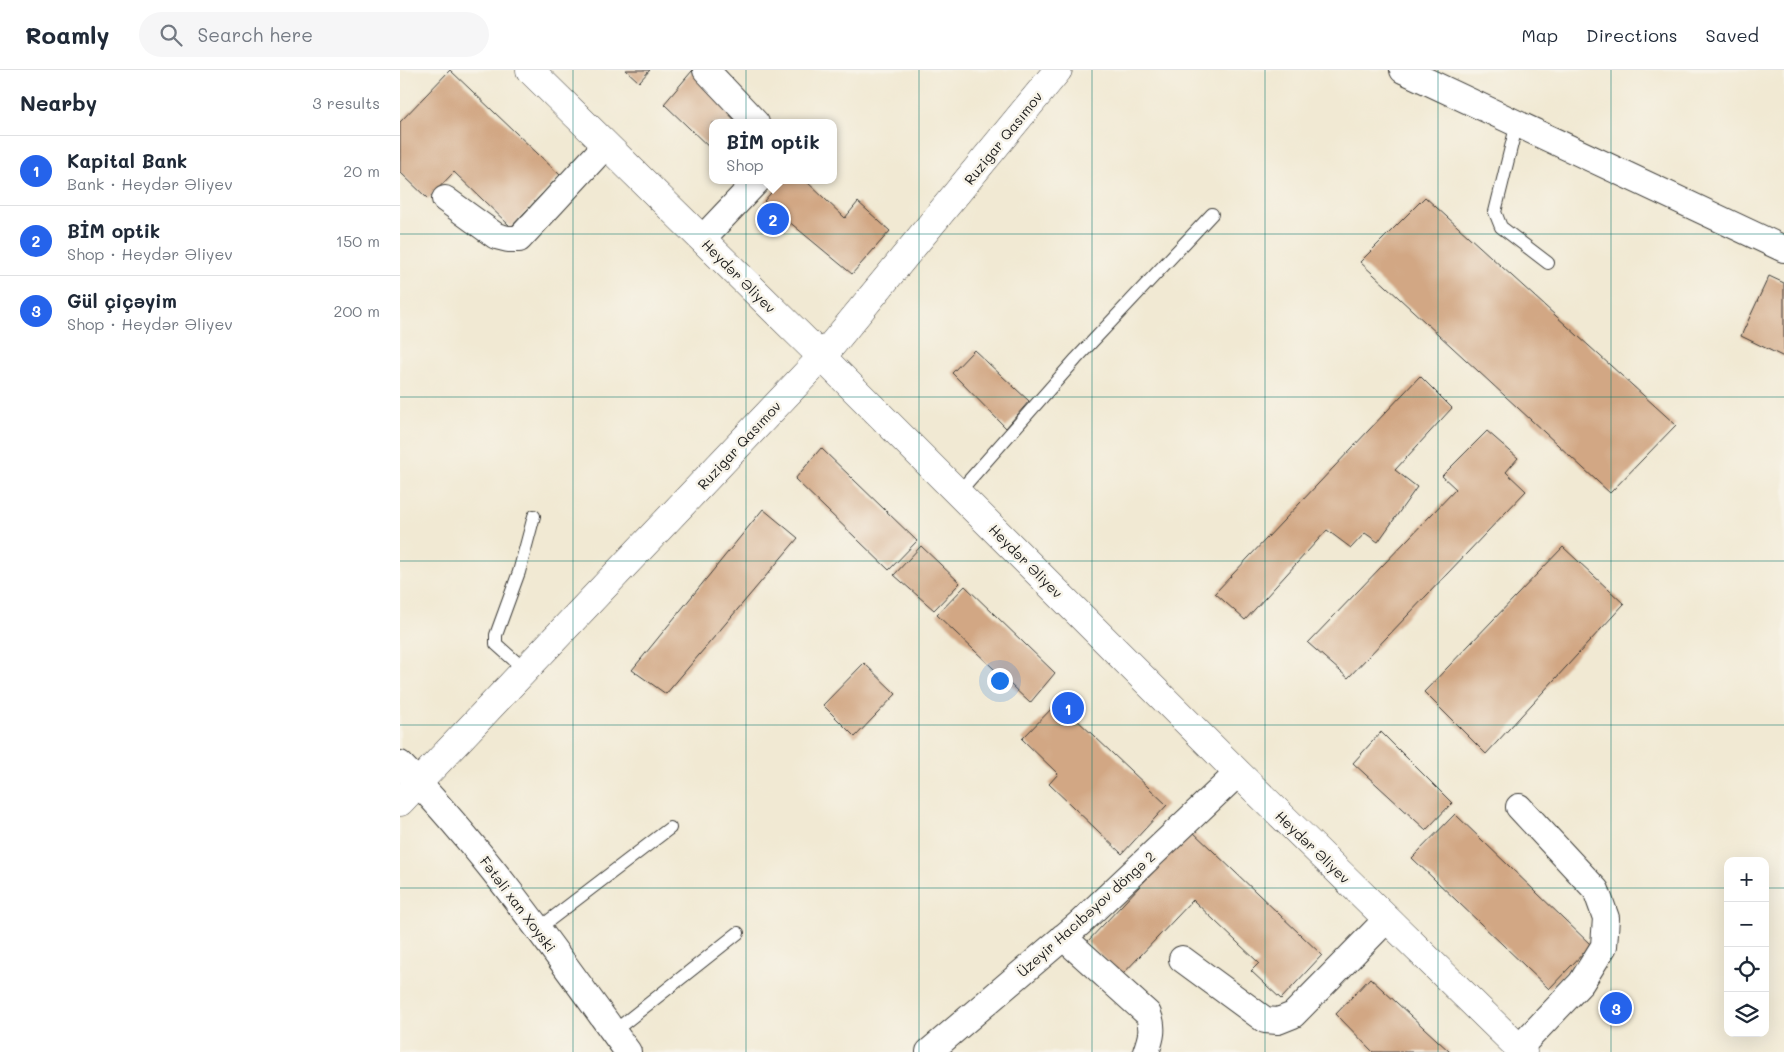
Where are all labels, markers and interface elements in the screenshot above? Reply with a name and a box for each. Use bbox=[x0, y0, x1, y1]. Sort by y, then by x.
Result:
search box bbox=[139, 12, 489, 57]
text: Roamly bbox=[25, 19, 109, 50]
icon: search bbox=[157, 21, 185, 49]
text: Search here bbox=[197, 22, 313, 47]
text: Map bbox=[1521, 23, 1558, 47]
text: Directions bbox=[1586, 23, 1678, 47]
text: Saved bbox=[1706, 23, 1759, 47]
street label: Ruzigar Qasımov bbox=[960, 87, 1046, 189]
text: Nearby bbox=[20, 89, 97, 116]
text: 3 results bbox=[312, 92, 380, 113]
popup bbox=[709, 119, 837, 184]
text: BİM optik bbox=[726, 129, 820, 154]
text: Kapital Bank bbox=[67, 148, 187, 173]
text: Shop bbox=[726, 154, 764, 175]
text: 1 bbox=[32, 160, 40, 181]
text: 20 m bbox=[343, 160, 380, 181]
text: Bank · Heydər Əliyev bbox=[67, 173, 233, 194]
pin: 2 bbox=[757, 200, 789, 238]
text: BİM optik bbox=[67, 218, 160, 243]
text: 2 bbox=[32, 230, 40, 251]
text: 150 m bbox=[336, 230, 380, 251]
street label: Heydər Əliyev bbox=[698, 235, 780, 317]
text: Shop · Heydər Əliyev bbox=[67, 243, 233, 264]
text: Gül çiçəyim bbox=[67, 288, 177, 313]
text: 3 bbox=[31, 300, 41, 321]
text: 200 m bbox=[333, 300, 380, 321]
text: Shop · Heydər Əliyev bbox=[67, 313, 233, 334]
street label: Ruzigar Qasımov bbox=[693, 397, 785, 493]
street label: Heydər Əliyev bbox=[985, 520, 1067, 602]
your location bbox=[987, 668, 1013, 694]
pin: 1 bbox=[1052, 689, 1084, 727]
street label: Heydər Əliyev bbox=[1271, 806, 1355, 888]
street label: Üzeyir Hacıbəyov döngə 2 bbox=[1013, 847, 1159, 981]
street label: Fətəli xan Xoyski bbox=[476, 852, 560, 956]
map controls bbox=[1724, 857, 1769, 1037]
button: + bbox=[1724, 857, 1769, 902]
button: − bbox=[1724, 902, 1769, 947]
button: locate bbox=[1724, 947, 1769, 992]
pin: 3 bbox=[1600, 989, 1632, 1027]
button: layers bbox=[1724, 992, 1769, 1037]

